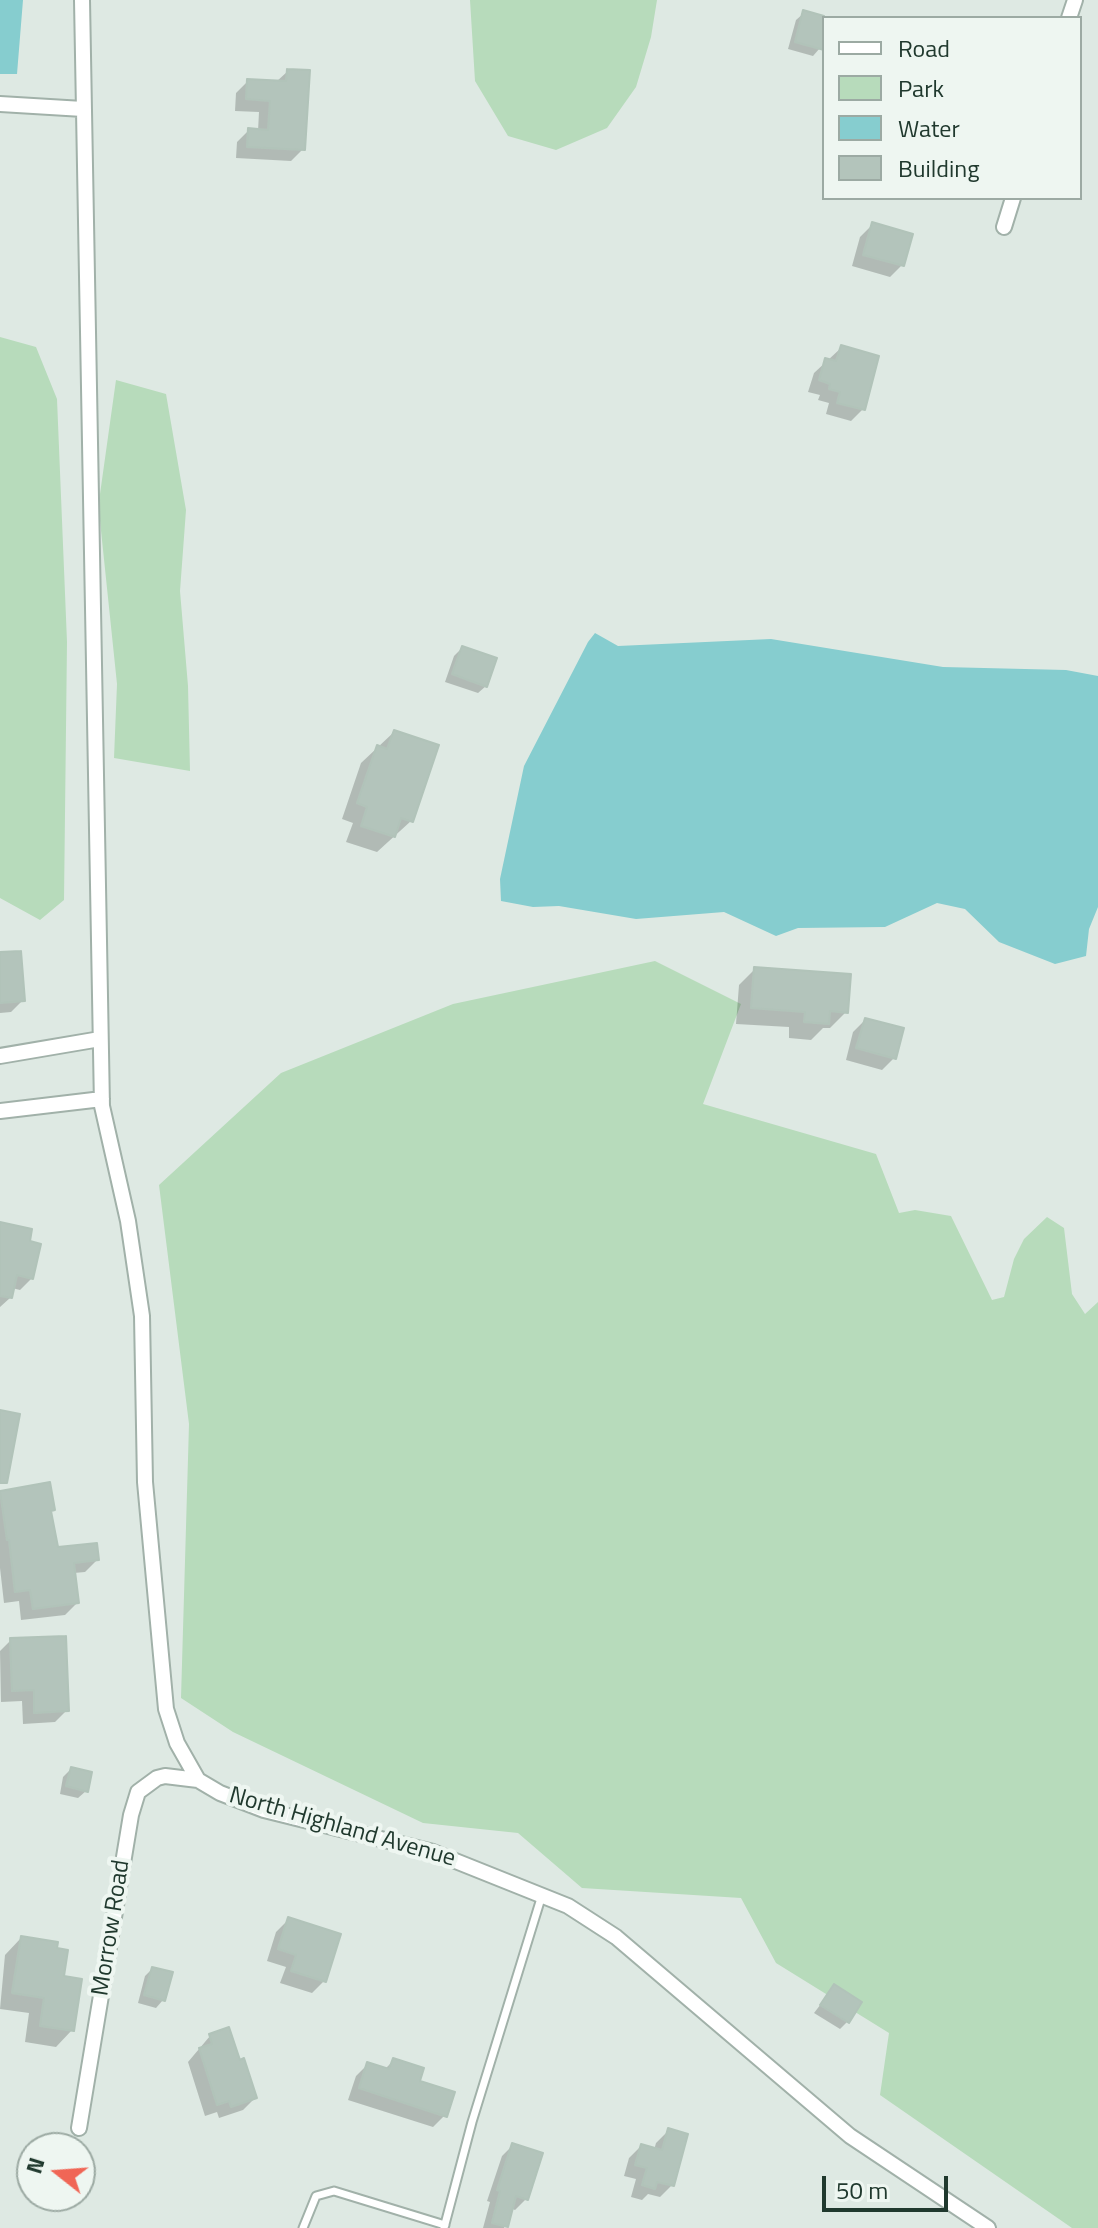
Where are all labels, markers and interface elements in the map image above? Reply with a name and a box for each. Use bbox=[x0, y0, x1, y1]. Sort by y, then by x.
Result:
legend bbox=[822, 16, 1082, 200]
text: Road bbox=[898, 30, 950, 66]
text: Park bbox=[898, 70, 944, 106]
text: Water bbox=[898, 110, 960, 146]
text: Building bbox=[898, 150, 980, 186]
street label: North Highland Avenue bbox=[226, 1782, 458, 1874]
street label: Morrow Road bbox=[87, 1858, 137, 1998]
north arrow bbox=[16, 2132, 96, 2212]
text: N bbox=[16, 2153, 53, 2178]
scale bar bbox=[826, 2160, 952, 2210]
text: 50 m bbox=[836, 2172, 888, 2208]

